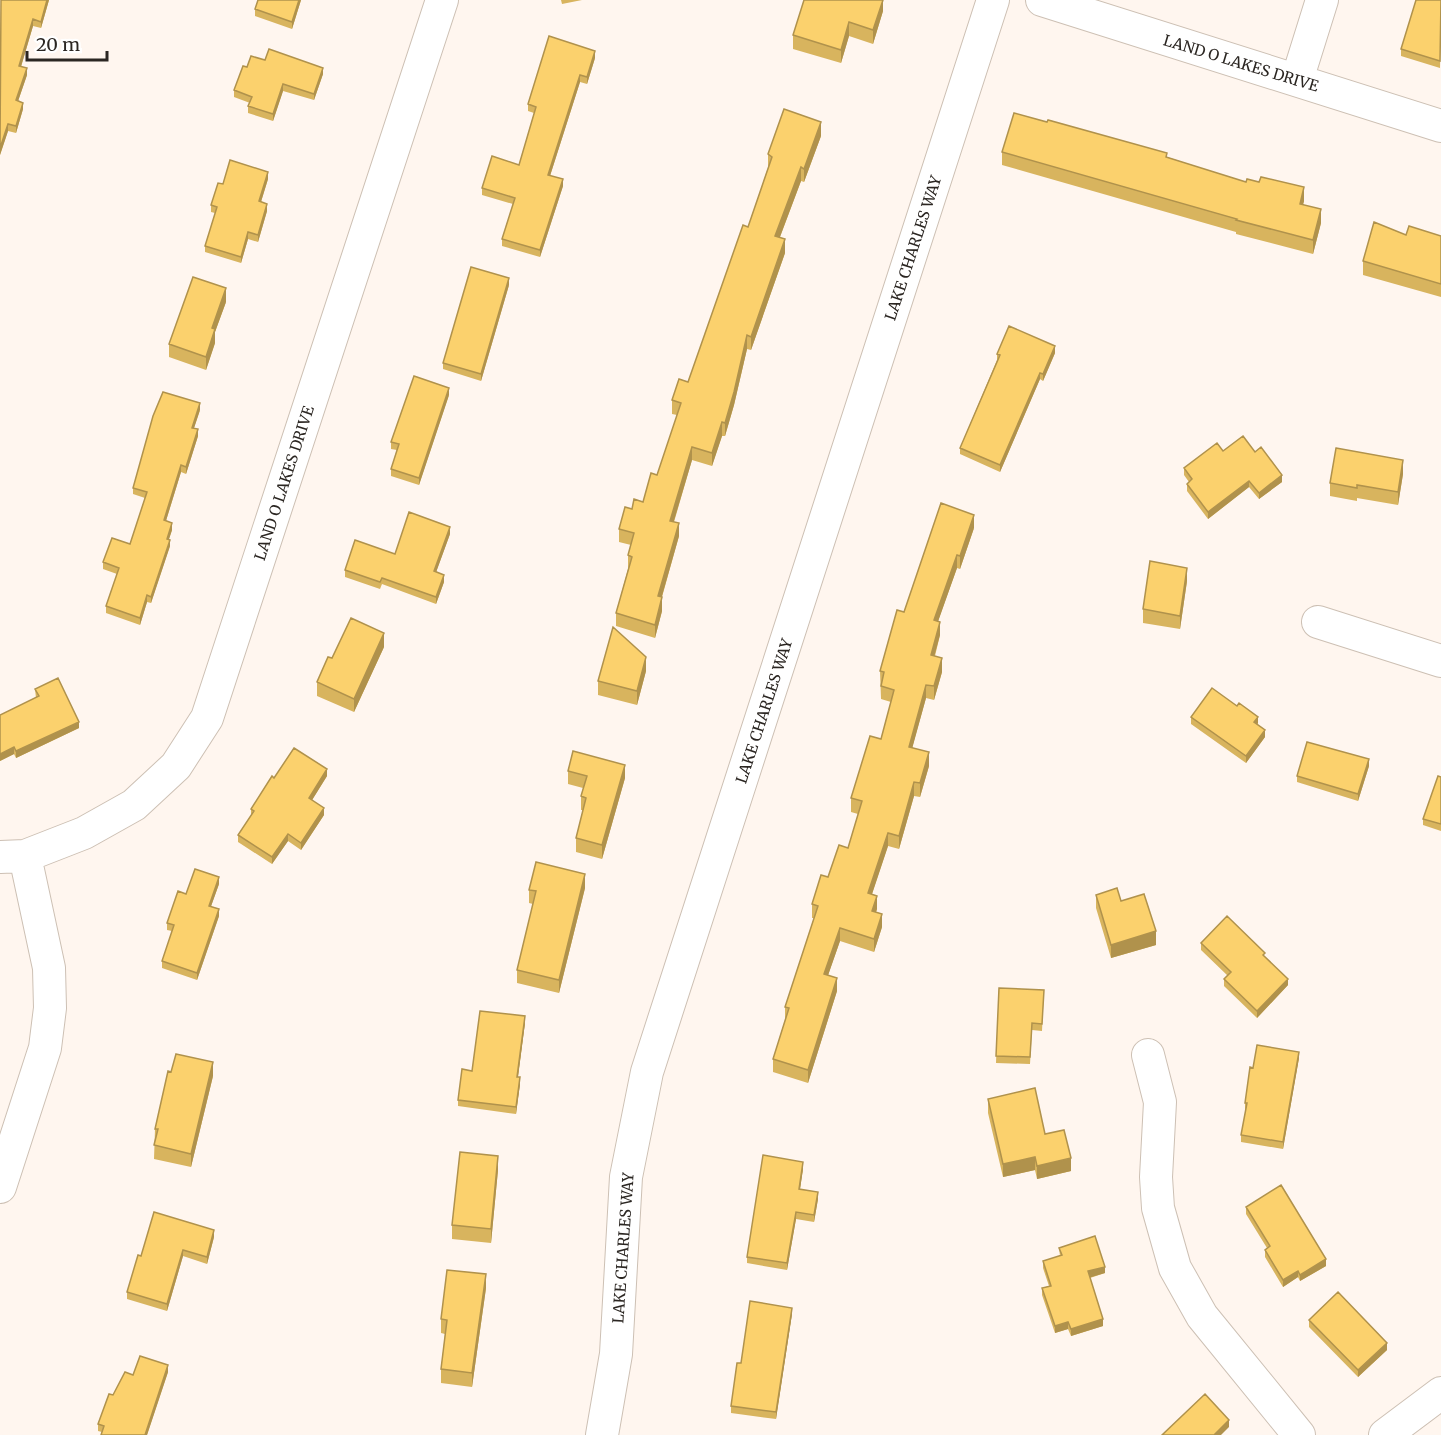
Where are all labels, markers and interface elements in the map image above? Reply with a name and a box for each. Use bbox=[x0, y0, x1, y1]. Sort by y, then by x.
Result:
scale bar bbox=[27, 24, 106, 62]
street label: LAND O LAKES DRIVE bbox=[1161, 30, 1321, 96]
text: 20 m bbox=[36, 33, 80, 56]
street label: LAKE CHARLES WAY bbox=[881, 173, 946, 323]
street label: LAND O LAKES DRIVE bbox=[250, 403, 318, 563]
street label: LAKE CHARLES WAY bbox=[732, 636, 797, 786]
street label: LAKE CHARLES WAY bbox=[608, 1172, 638, 1324]

